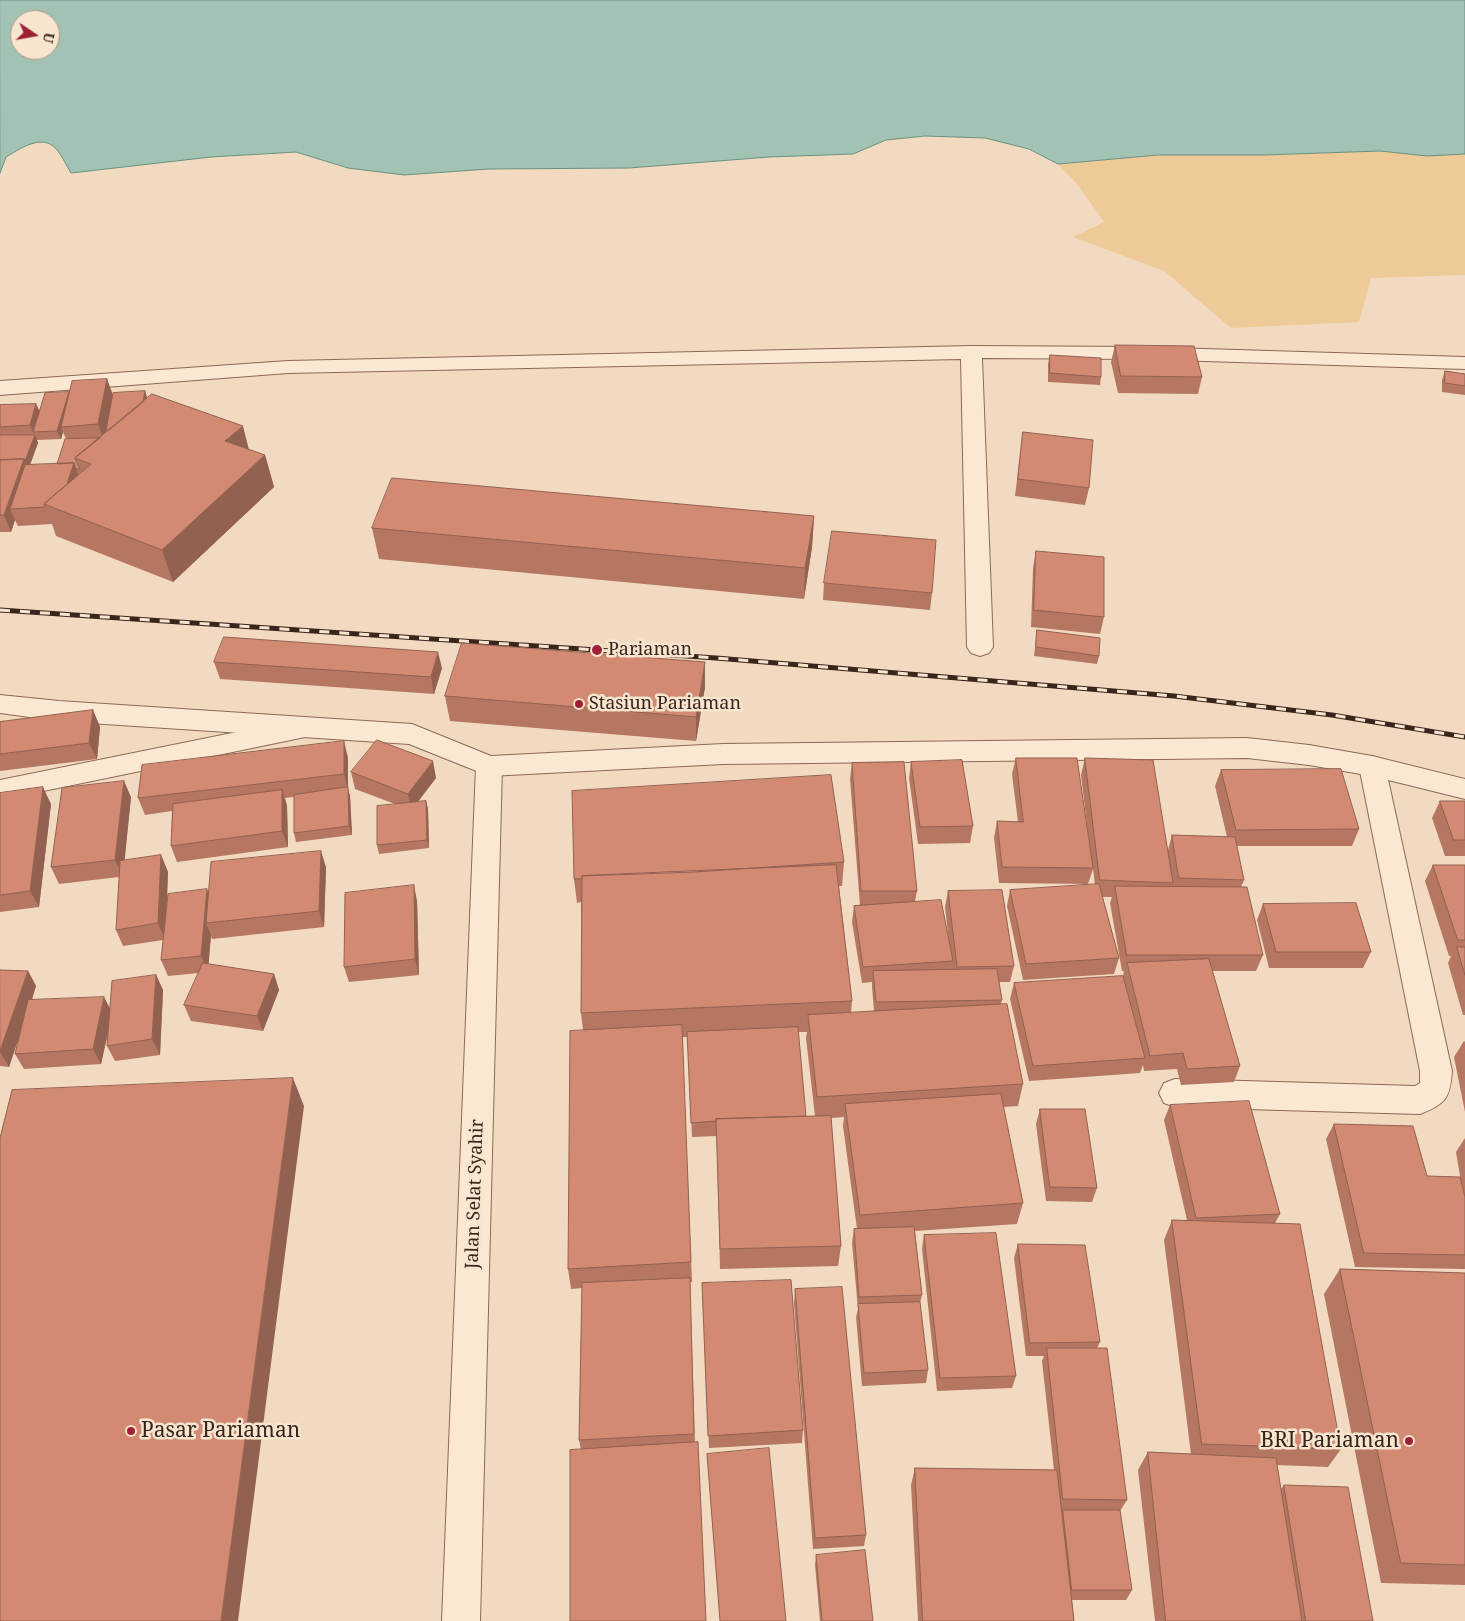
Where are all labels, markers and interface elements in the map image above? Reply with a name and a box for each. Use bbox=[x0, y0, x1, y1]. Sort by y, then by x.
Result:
north arrow bbox=[10, 10, 60, 60]
text: U bbox=[39, 31, 60, 45]
place label: Pariaman bbox=[608, 639, 692, 661]
marker: Pariaman bbox=[590, 643, 604, 657]
place label: Stasiun Pariaman bbox=[589, 693, 741, 715]
marker: Stasiun Pariaman bbox=[573, 698, 585, 710]
street label: Jalan Selat Syahir bbox=[462, 1119, 488, 1269]
place label: Pasar Pariaman bbox=[141, 1418, 300, 1444]
marker: Pasar Pariaman bbox=[125, 1425, 137, 1437]
place label: BRI Pariaman bbox=[1260, 1428, 1399, 1454]
marker: BRI Pariaman bbox=[1403, 1435, 1415, 1447]

